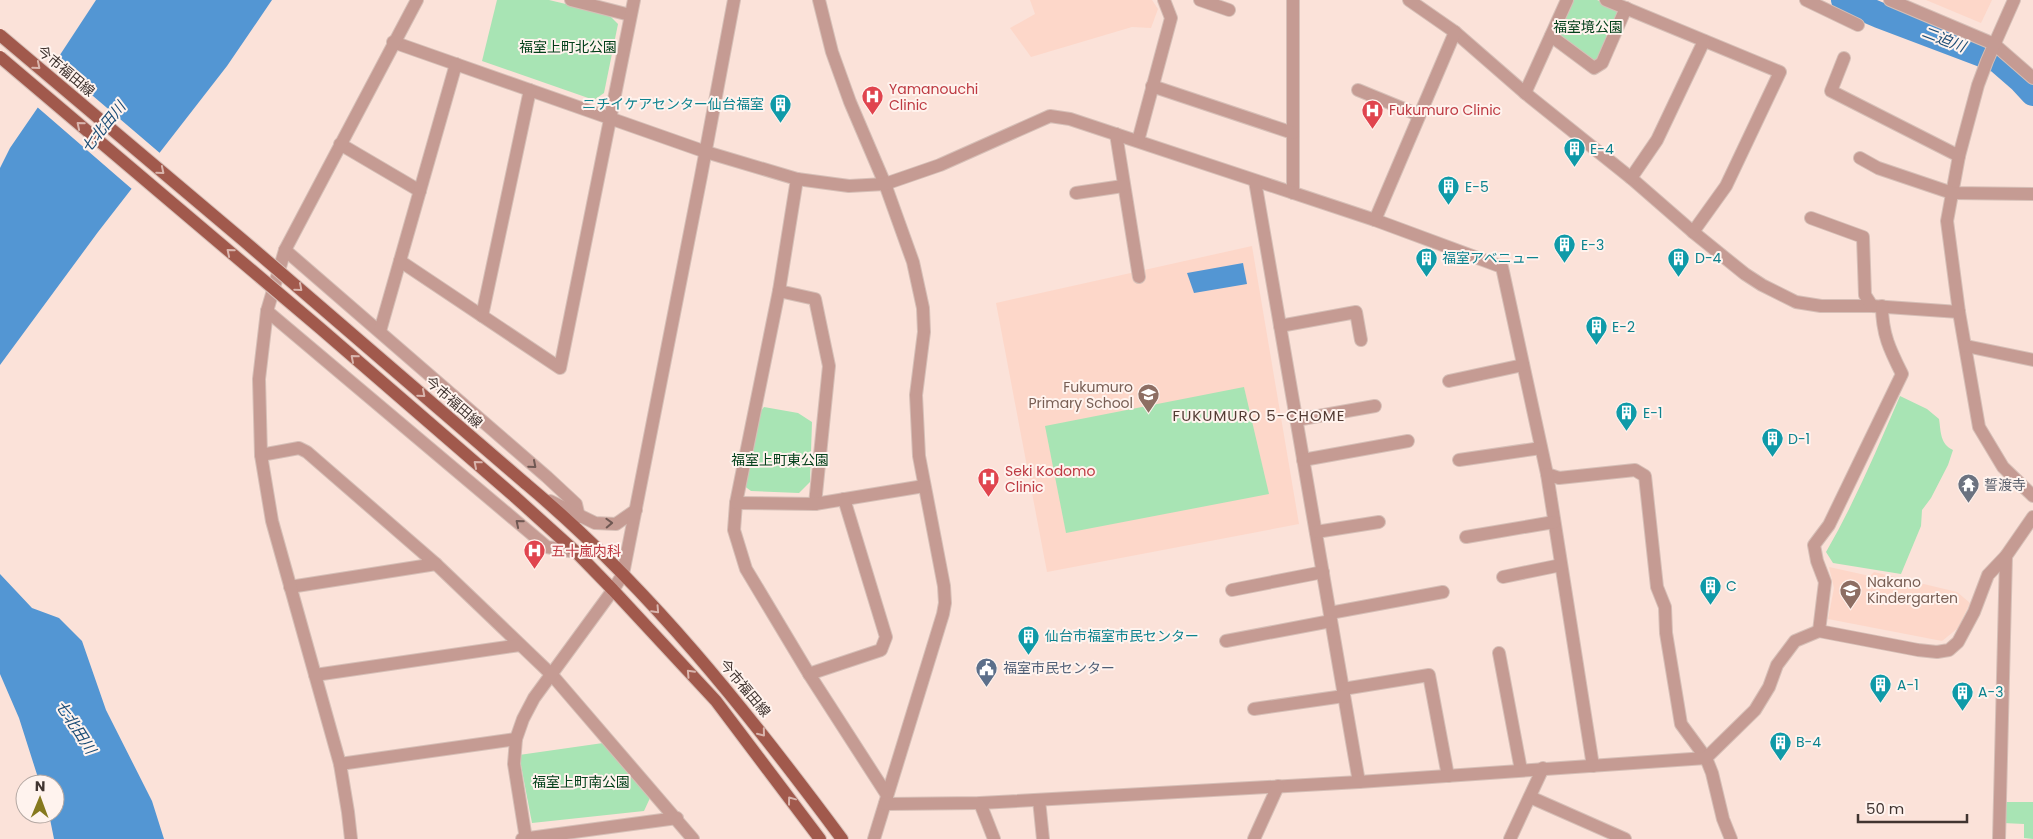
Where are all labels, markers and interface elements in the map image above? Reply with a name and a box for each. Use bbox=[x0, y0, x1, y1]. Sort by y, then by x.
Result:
park label: 福室境公園 bbox=[1553, 17, 1623, 37]
water label: 二迫川 bbox=[1919, 21, 1971, 58]
park label: 福室上町北公園 bbox=[519, 37, 617, 57]
street label: 今市福田線 bbox=[33, 41, 99, 101]
one-way arrow bbox=[32, 61, 41, 70]
place label: Yamanouchi Clinic bbox=[889, 79, 978, 115]
hospital icon: Yamanouchi Clinic bbox=[861, 85, 885, 116]
building icon: ニチイケアセンター仙台福室 bbox=[768, 92, 792, 123]
place label: ニチイケアセンター仙台福室 bbox=[582, 94, 764, 114]
water label: 七北田川 bbox=[76, 96, 131, 157]
hospital icon: Fukumuro Clinic bbox=[1361, 98, 1385, 129]
place label: Fukumuro Clinic bbox=[1389, 100, 1501, 120]
one-way arrow bbox=[76, 122, 85, 131]
building icon: E-4 bbox=[1562, 137, 1586, 168]
place label: E-4 bbox=[1590, 139, 1614, 159]
one-way arrow bbox=[156, 165, 165, 174]
building icon: E-5 bbox=[1437, 175, 1461, 206]
place label: E-5 bbox=[1465, 177, 1489, 197]
building icon: E-3 bbox=[1553, 233, 1577, 264]
place label: E-3 bbox=[1581, 235, 1604, 255]
building icon: 福室アベニュー bbox=[1414, 246, 1438, 277]
building icon: D-4 bbox=[1667, 246, 1691, 277]
place label: 福室アベニュー bbox=[1442, 248, 1540, 268]
place label: D-4 bbox=[1695, 248, 1722, 268]
one-way arrow bbox=[227, 249, 236, 258]
one-way arrow bbox=[293, 282, 302, 291]
building icon: E-2 bbox=[1584, 315, 1608, 346]
place label: E-2 bbox=[1612, 317, 1635, 337]
one-way arrow bbox=[351, 354, 360, 363]
street label: 今市福田線 bbox=[421, 371, 487, 433]
place label: Fukumuro Primary School bbox=[1028, 377, 1133, 413]
school or university icon: Fukumuro Primary School bbox=[1137, 383, 1161, 414]
one-way arrow bbox=[416, 388, 425, 397]
building icon: E-1 bbox=[1615, 401, 1639, 432]
place label: E-1 bbox=[1643, 403, 1662, 423]
district label: FUKUMURO 5-CHOME bbox=[1173, 405, 1345, 426]
building icon: D-1 bbox=[1760, 427, 1784, 458]
place label: D-1 bbox=[1788, 429, 1810, 449]
park label: 福室上町東公園 bbox=[731, 450, 829, 470]
one-way arrow bbox=[528, 459, 537, 468]
one-way arrow bbox=[474, 461, 483, 470]
place label: Seki Kodomo Clinic bbox=[1005, 461, 1095, 497]
hospital icon: Seki Kodomo Clinic bbox=[977, 467, 1001, 498]
temple icon: 誓渡寺 bbox=[1956, 473, 1980, 504]
place label: 誓渡寺 bbox=[1984, 475, 2026, 495]
one-way arrow bbox=[605, 518, 613, 528]
one-way arrow bbox=[516, 520, 525, 529]
hospital icon: 五十嵐内科 bbox=[523, 539, 547, 570]
place label: 五十嵐内科 bbox=[551, 541, 621, 561]
place label: Nakano Kindergarten bbox=[1867, 572, 1958, 608]
building icon: C bbox=[1698, 574, 1722, 605]
place label: C bbox=[1726, 576, 1737, 596]
school or university icon: Nakano Kindergarten bbox=[1839, 578, 1863, 609]
one-way arrow bbox=[650, 604, 659, 613]
building icon: 仙台市福室市民センター bbox=[1017, 624, 1041, 655]
place label: 仙台市福室市民センター bbox=[1045, 626, 1199, 646]
street label: 今市福田線 bbox=[715, 655, 775, 721]
public building icon: 福室市民センター bbox=[975, 656, 999, 687]
place label: 福室市民センター bbox=[1003, 658, 1115, 678]
one-way arrow bbox=[687, 670, 696, 679]
building icon: A-1 bbox=[1869, 673, 1893, 704]
place label: A-1 bbox=[1897, 675, 1919, 695]
building icon: A-3 bbox=[1950, 680, 1974, 711]
place label: A-3 bbox=[1978, 682, 2003, 702]
water label: 七北田川 bbox=[51, 696, 102, 760]
one-way arrow bbox=[757, 727, 766, 736]
building icon: B-4 bbox=[1768, 730, 1792, 761]
place label: B-4 bbox=[1796, 732, 1821, 752]
park label: 福室上町南公園 bbox=[532, 772, 630, 792]
north arrow bbox=[15, 774, 65, 824]
text: N bbox=[35, 776, 46, 796]
scale bar bbox=[1858, 792, 1967, 824]
one-way arrow bbox=[788, 797, 796, 806]
text: 50 m bbox=[1866, 798, 1904, 819]

